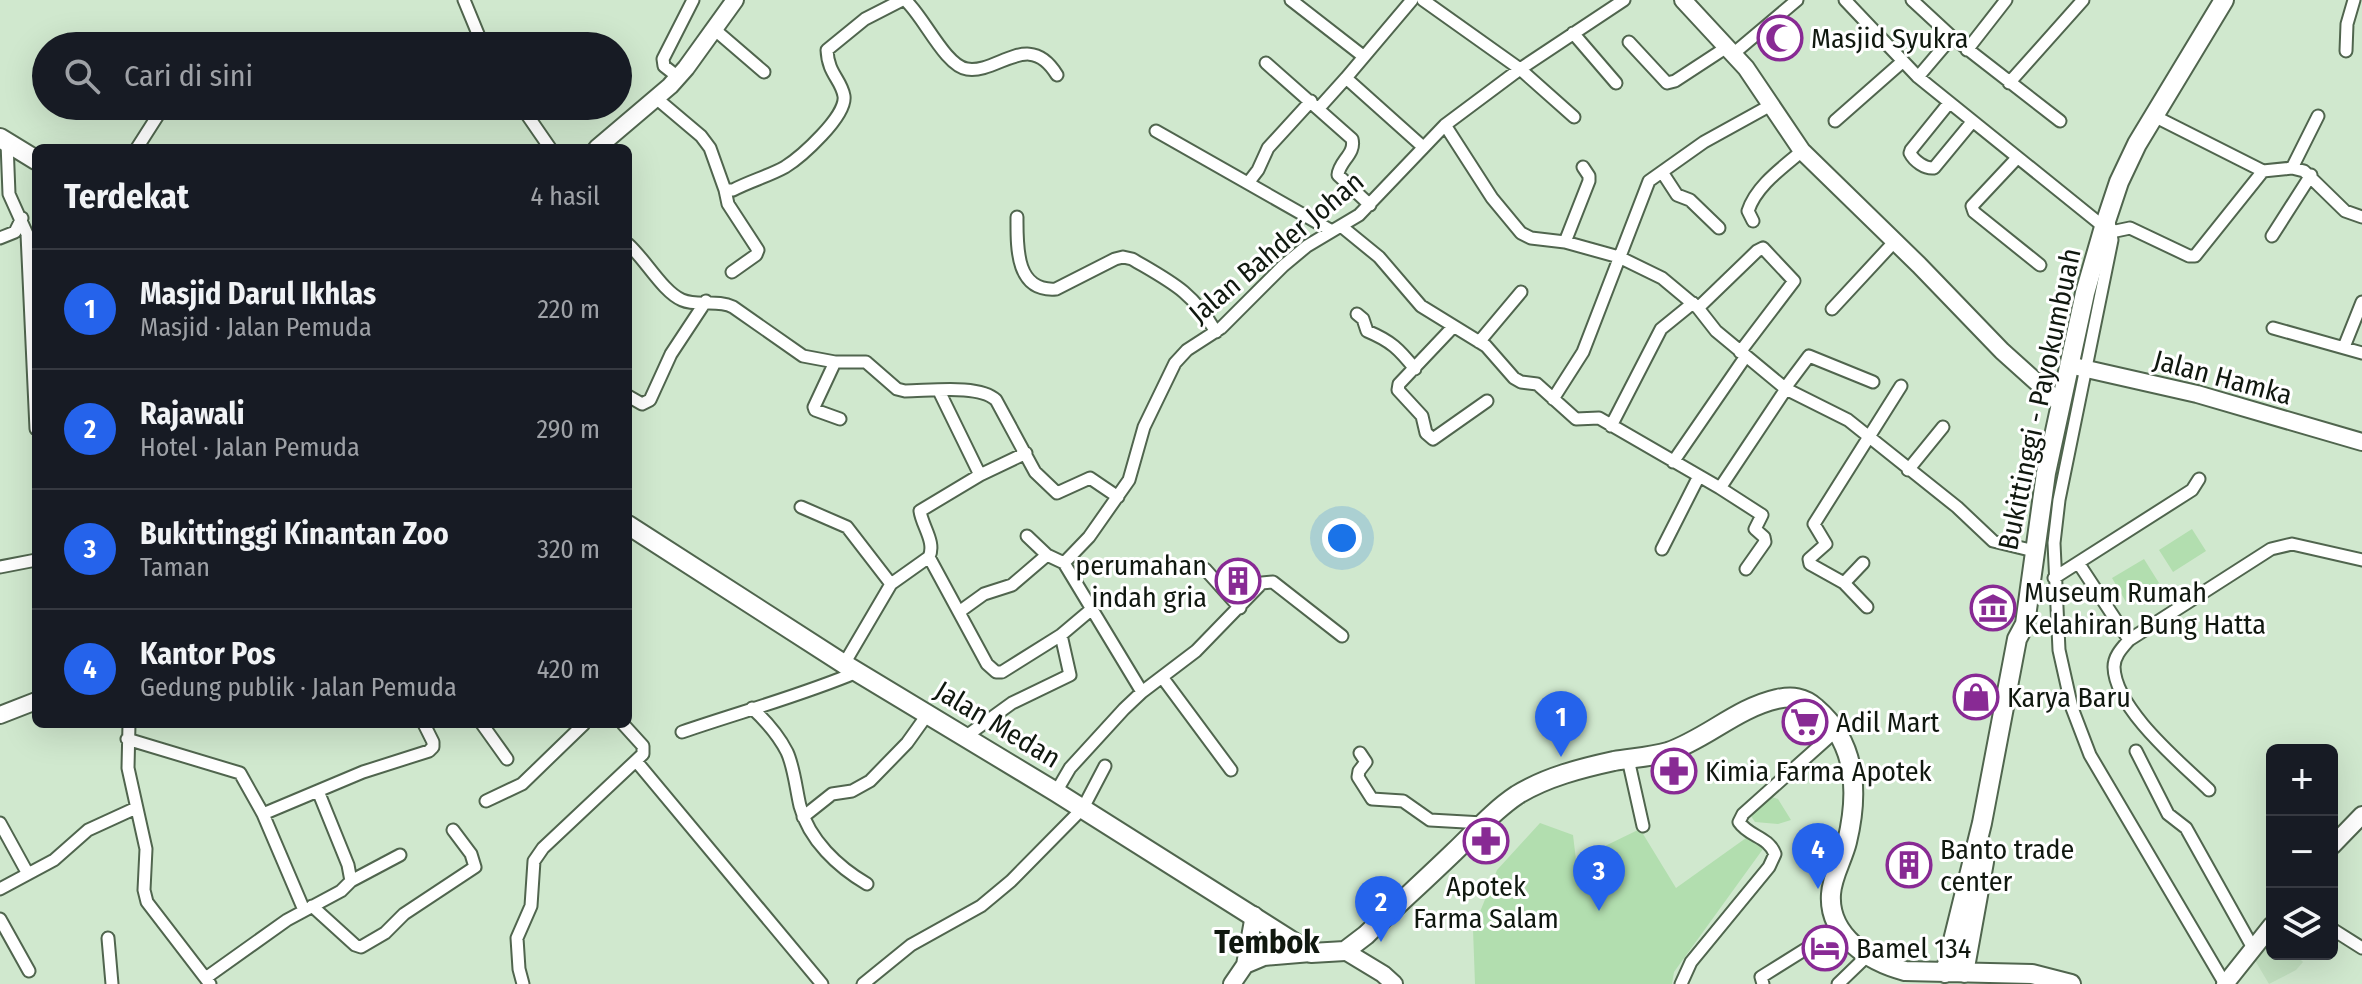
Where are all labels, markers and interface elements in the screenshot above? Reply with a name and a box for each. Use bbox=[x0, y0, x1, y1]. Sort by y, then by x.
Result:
mosque icon: Masjid Syukra bbox=[1756, 14, 1804, 62]
place label: Masjid Syukra bbox=[1811, 22, 1969, 55]
search box bbox=[32, 32, 632, 120]
icon: search bbox=[60, 54, 104, 98]
text: Cari di sini bbox=[124, 58, 253, 94]
street label: Jalan Bahder Johan bbox=[1182, 165, 1370, 330]
text: Terdekat bbox=[64, 176, 189, 217]
text: 4 hasil bbox=[531, 181, 600, 212]
street label: Bukittinggi - Payokumbuah bbox=[1991, 245, 2088, 553]
text: Masjid Darul Ikhlas bbox=[140, 276, 376, 312]
text: 1 bbox=[85, 294, 96, 325]
text: 220 m bbox=[537, 294, 600, 325]
text: Masjid · Jalan Pemuda bbox=[140, 312, 372, 343]
street label: Jalan Hamka bbox=[2150, 343, 2296, 412]
text: Rajawali bbox=[140, 396, 244, 432]
text: 2 bbox=[84, 414, 96, 445]
text: 290 m bbox=[536, 414, 600, 445]
text: Hotel · Jalan Pemuda bbox=[140, 432, 360, 463]
text: Bukittinggi Kinantan Zoo bbox=[140, 516, 449, 552]
your location bbox=[1322, 518, 1362, 558]
text: 3 bbox=[84, 534, 96, 565]
text: 320 m bbox=[537, 534, 600, 565]
place label: perumahan indah gria bbox=[1075, 549, 1207, 614]
text: Taman bbox=[140, 552, 210, 583]
building icon: perumahan indah gria bbox=[1214, 557, 1262, 605]
place label: Museum Rumah Kelahiran Bung Hatta bbox=[2024, 576, 2266, 641]
museum icon: Museum Rumah Kelahiran Bung Hatta bbox=[1969, 584, 2017, 632]
text: Kantor Pos bbox=[140, 636, 276, 672]
text: 4 bbox=[83, 654, 97, 685]
text: 420 m bbox=[537, 654, 600, 685]
text: Gedung publik · Jalan Pemuda bbox=[140, 672, 457, 703]
shop icon: Karya Baru bbox=[1952, 673, 2000, 721]
street label: Jalan Medan bbox=[929, 674, 1067, 775]
place label: Karya Baru bbox=[2007, 681, 2131, 714]
pin: 1 bbox=[1535, 691, 1587, 757]
supermarket icon: Adil Mart bbox=[1781, 698, 1829, 746]
place label: Adil Mart bbox=[1836, 706, 1940, 739]
map controls bbox=[2266, 744, 2338, 960]
button: + bbox=[2266, 744, 2338, 816]
pharmacy icon: Kimia Farma Apotek bbox=[1650, 747, 1698, 795]
place label: Kimia Farma Apotek bbox=[1705, 755, 1933, 788]
button: − bbox=[2266, 816, 2338, 888]
pharmacy icon: Apotek Farma Salam bbox=[1462, 817, 1510, 865]
pin: 4 bbox=[1792, 823, 1844, 889]
place label: Banto trade center bbox=[1940, 833, 2074, 898]
building icon: Banto trade center bbox=[1885, 841, 1933, 889]
pin: 3 bbox=[1573, 845, 1625, 911]
place label: Apotek Farma Salam bbox=[1413, 870, 1559, 935]
pin: 2 bbox=[1355, 876, 1407, 942]
button: layers bbox=[2266, 888, 2338, 960]
district label: Tembok bbox=[1214, 923, 1320, 961]
hotel icon: Bamel 134 bbox=[1801, 924, 1849, 972]
place label: Bamel 134 bbox=[1856, 932, 1971, 965]

